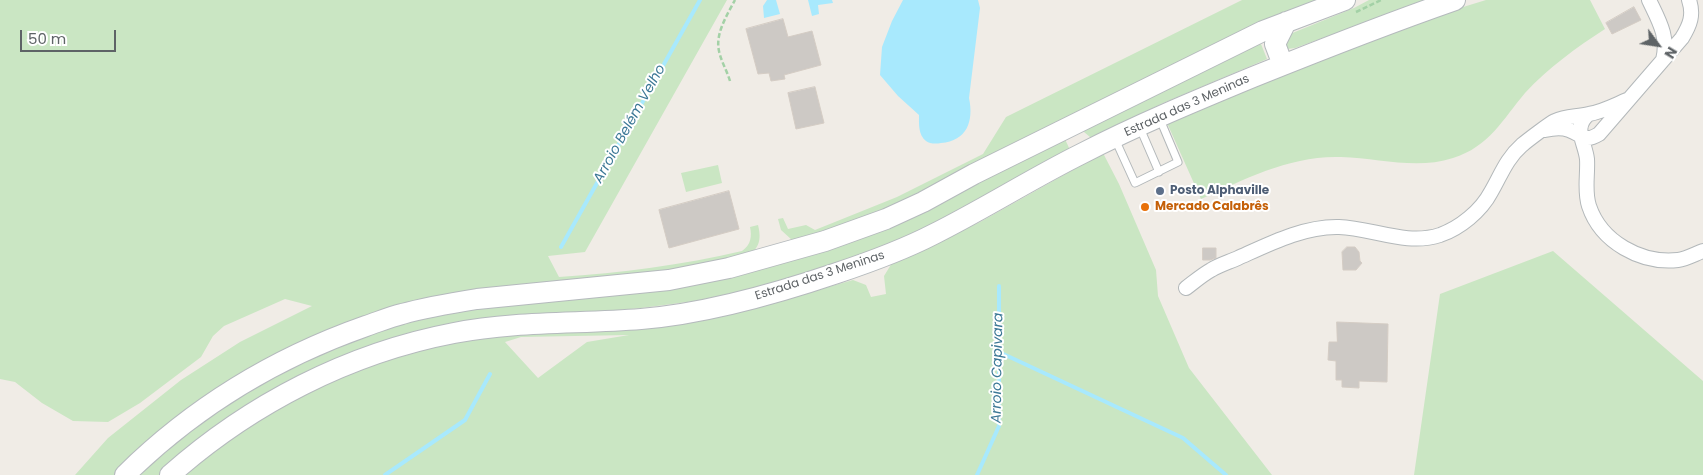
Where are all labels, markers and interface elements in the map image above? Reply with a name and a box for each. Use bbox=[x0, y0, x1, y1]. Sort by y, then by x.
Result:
scale bar bbox=[22, 20, 119, 52]
north arrow bbox=[1633, 20, 1683, 70]
text: 50 m bbox=[28, 28, 66, 49]
text: N bbox=[1660, 43, 1682, 62]
water label: Arroio Belém Velho bbox=[590, 62, 670, 186]
street label: Estrada das 3 Meninas bbox=[1122, 72, 1252, 140]
place label: Posto Alphaville bbox=[1170, 184, 1269, 198]
marker: Posto Alphaville bbox=[1154, 185, 1166, 197]
place label: Mercado Calabrês bbox=[1155, 200, 1269, 214]
marker: Mercado Calabrês bbox=[1139, 201, 1151, 213]
street label: Estrada das 3 Meninas bbox=[753, 248, 887, 304]
water label: Arroio Capivara bbox=[989, 313, 1007, 423]

